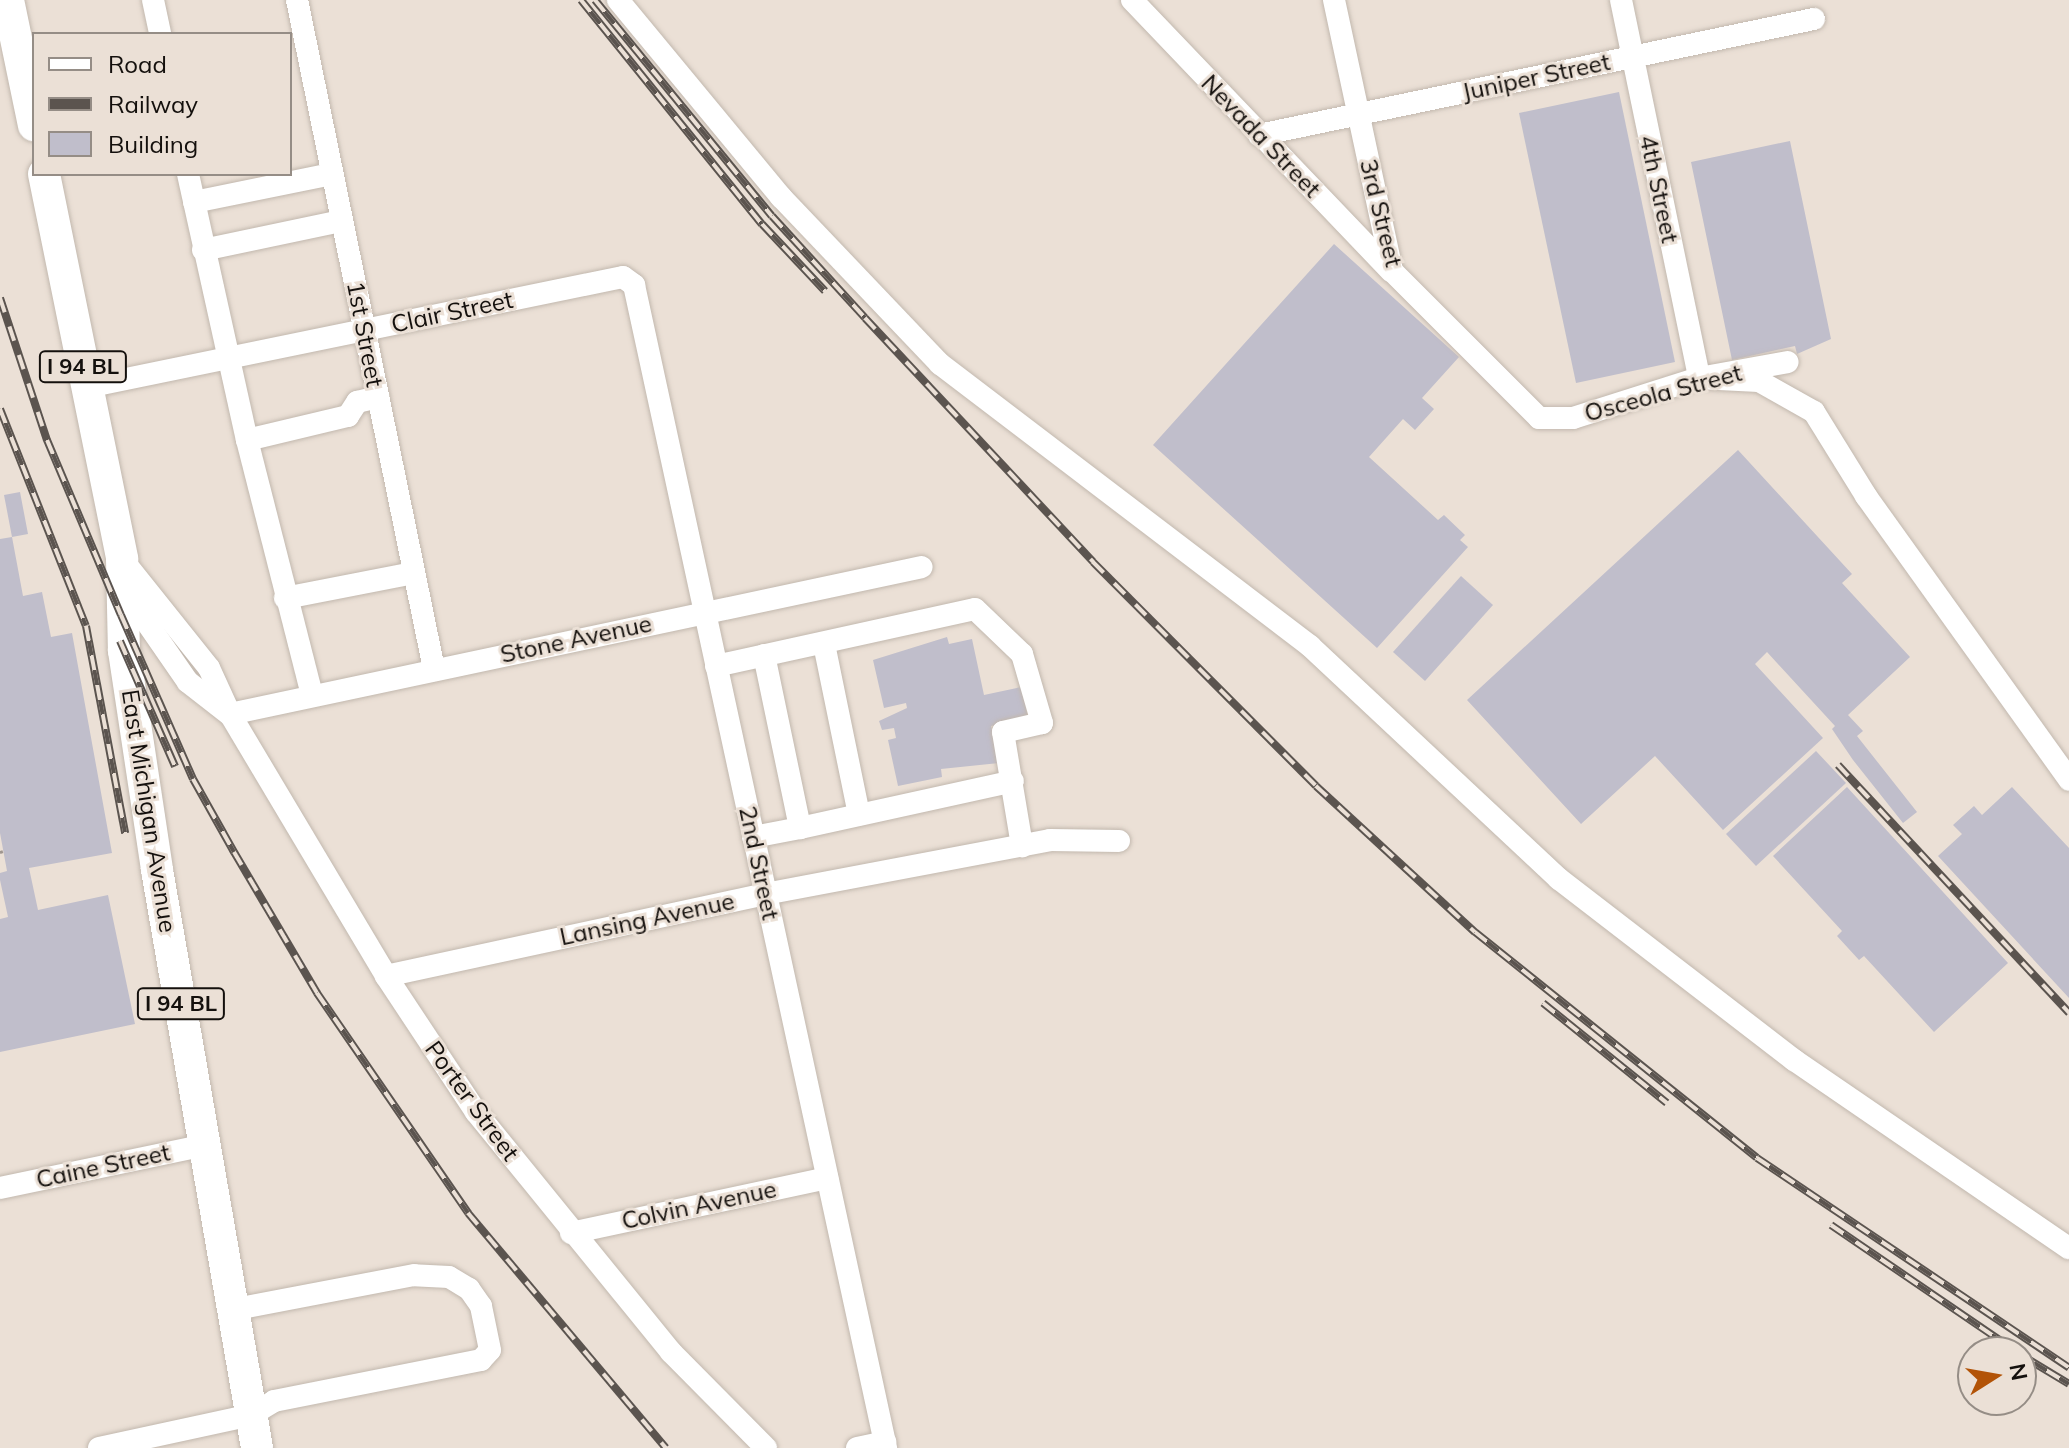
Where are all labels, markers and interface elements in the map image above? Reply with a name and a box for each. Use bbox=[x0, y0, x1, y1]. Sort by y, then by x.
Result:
legend bbox=[32, 32, 292, 176]
street label: Juniper Street bbox=[1459, 47, 1613, 107]
text: Road bbox=[108, 49, 167, 79]
street label: Nevada Street bbox=[1195, 69, 1327, 203]
text: Railway bbox=[108, 89, 198, 119]
text: Building bbox=[108, 129, 198, 159]
street label: 4th Street bbox=[1634, 132, 1684, 246]
street label: 3rd Street bbox=[1354, 156, 1408, 270]
street label: 1st Street bbox=[341, 279, 389, 389]
street label: Clair Street bbox=[389, 285, 515, 339]
road number: I 94 BL bbox=[37, 349, 129, 385]
street label: Osceola Street bbox=[1581, 358, 1745, 428]
street label: Stone Avenue bbox=[498, 609, 654, 669]
street label: East Michigan Avenue bbox=[116, 687, 182, 935]
street label: 2nd Street bbox=[733, 804, 785, 922]
street label: Lansing Avenue bbox=[557, 886, 737, 952]
road number: I 94 BL bbox=[135, 986, 227, 1022]
street label: Porter Street bbox=[419, 1036, 525, 1166]
street label: Caine Street bbox=[34, 1138, 172, 1194]
street label: Colvin Avenue bbox=[619, 1175, 779, 1235]
north arrow bbox=[1957, 1336, 2037, 1416]
text: N bbox=[2003, 1361, 2034, 1383]

